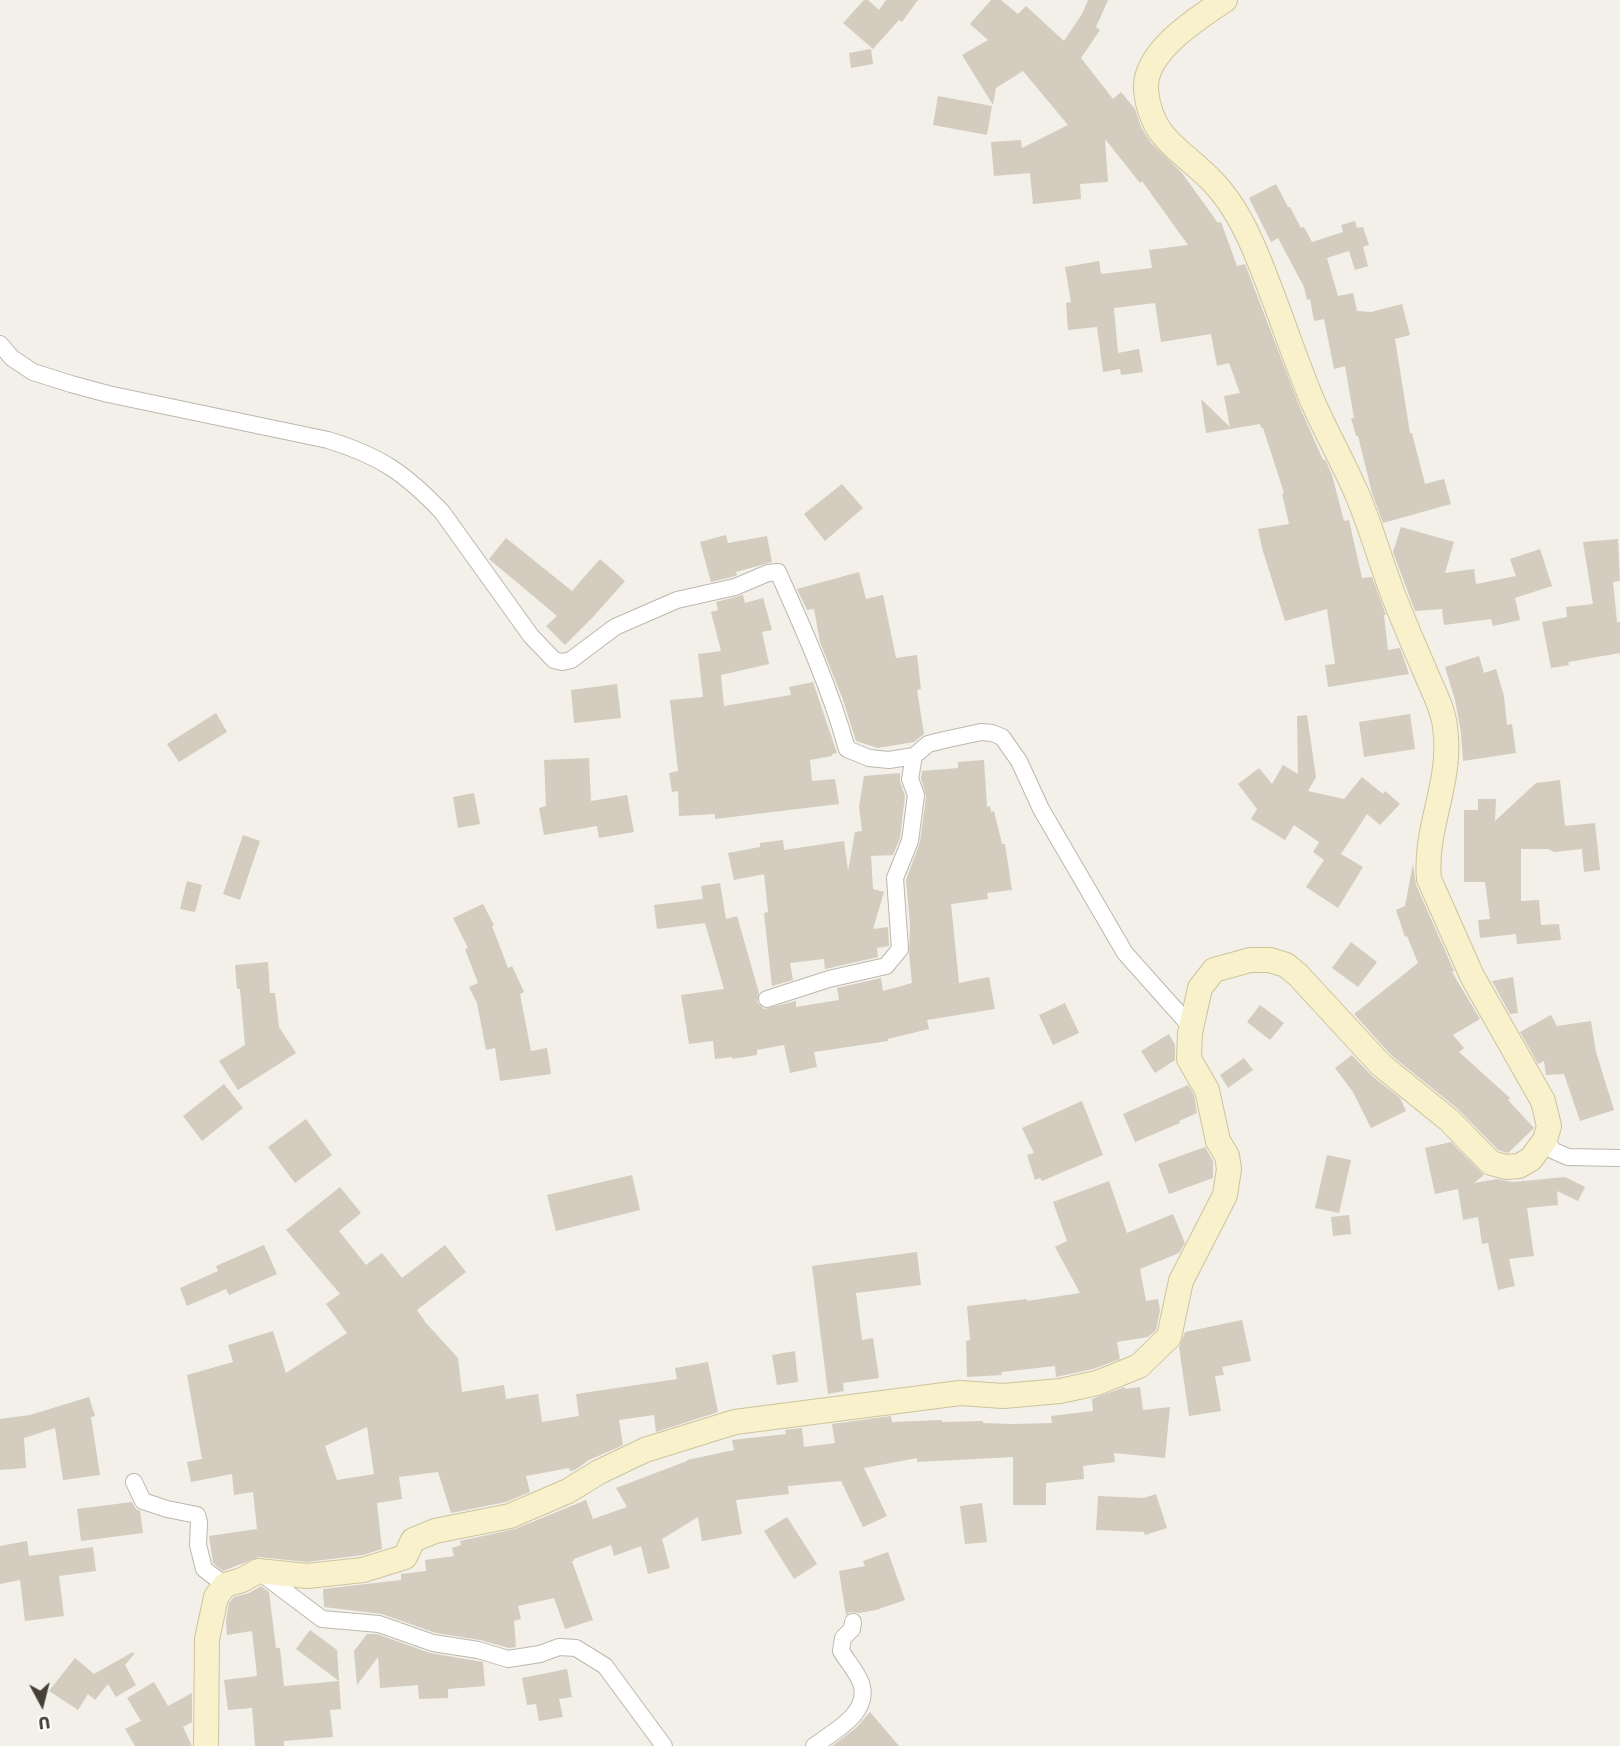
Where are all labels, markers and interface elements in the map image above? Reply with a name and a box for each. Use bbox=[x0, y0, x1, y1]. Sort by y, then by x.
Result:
north arrow bbox=[12, 1674, 72, 1734]
text: U bbox=[37, 1712, 51, 1732]

